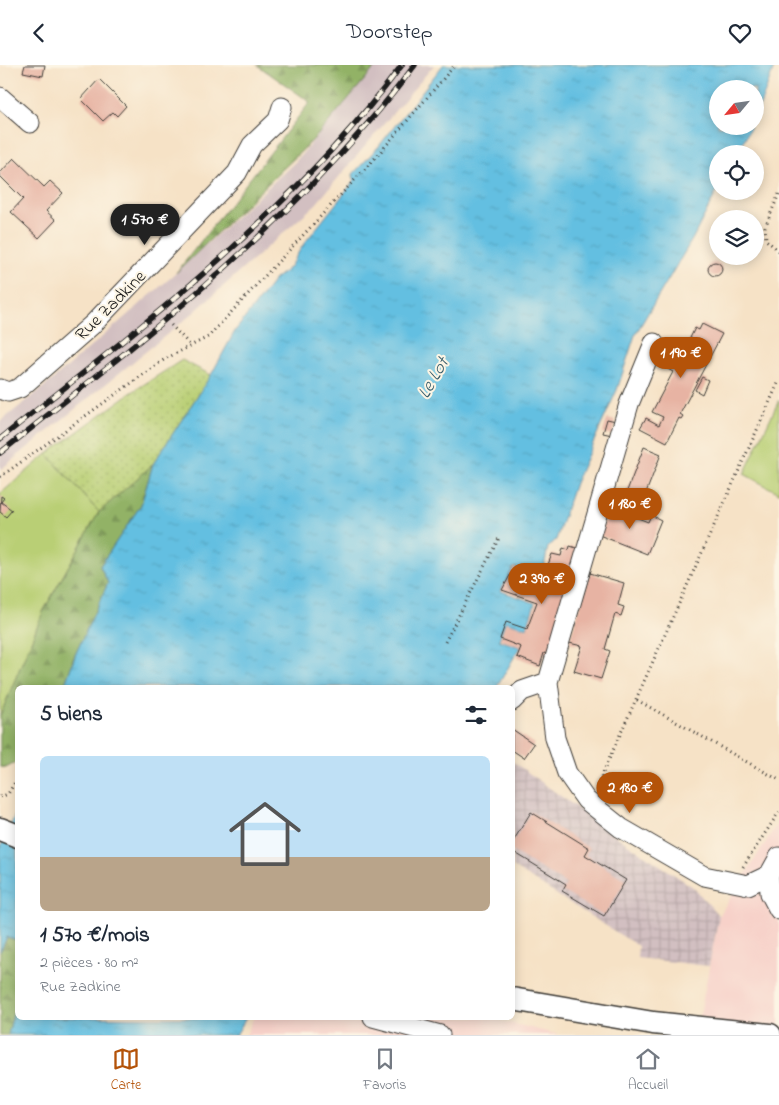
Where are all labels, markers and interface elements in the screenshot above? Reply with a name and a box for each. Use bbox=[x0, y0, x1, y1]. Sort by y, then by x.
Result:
text: Doorstep bbox=[346, 17, 433, 49]
icon: back bbox=[25, 19, 53, 47]
icon: heart bbox=[726, 19, 754, 47]
north arrow bbox=[709, 80, 764, 135]
map controls bbox=[709, 80, 764, 265]
button: locate bbox=[709, 145, 764, 200]
pin: 1 570 € bbox=[99, 203, 191, 246]
text: 1 570 € bbox=[122, 208, 168, 232]
button: layers bbox=[709, 210, 764, 265]
street label: Rue Zadkine bbox=[70, 264, 153, 348]
pin: 1 190 € bbox=[635, 337, 727, 379]
text: 1 190 € bbox=[660, 341, 702, 365]
water label: Le Lot bbox=[412, 351, 458, 404]
pin: 1 180 € bbox=[584, 487, 676, 530]
text: 1 180 € bbox=[609, 492, 651, 516]
pin: 2 390 € bbox=[496, 563, 588, 605]
text: 2 390 € bbox=[519, 567, 565, 591]
text: 5 biens bbox=[40, 700, 103, 730]
icon: filters bbox=[462, 701, 490, 729]
pin: 2 180 € bbox=[584, 771, 676, 814]
text: 2 180 € bbox=[607, 776, 653, 800]
icon: home bbox=[220, 789, 310, 879]
text: 1 570 €/mois bbox=[40, 921, 150, 951]
text: 2 pièces · 80 m² bbox=[40, 951, 139, 975]
text: Rue Zadkine bbox=[40, 975, 121, 999]
tab: Carte bbox=[111, 1045, 141, 1096]
tab: Favoris bbox=[363, 1045, 406, 1096]
tab: Accueil bbox=[628, 1045, 668, 1096]

